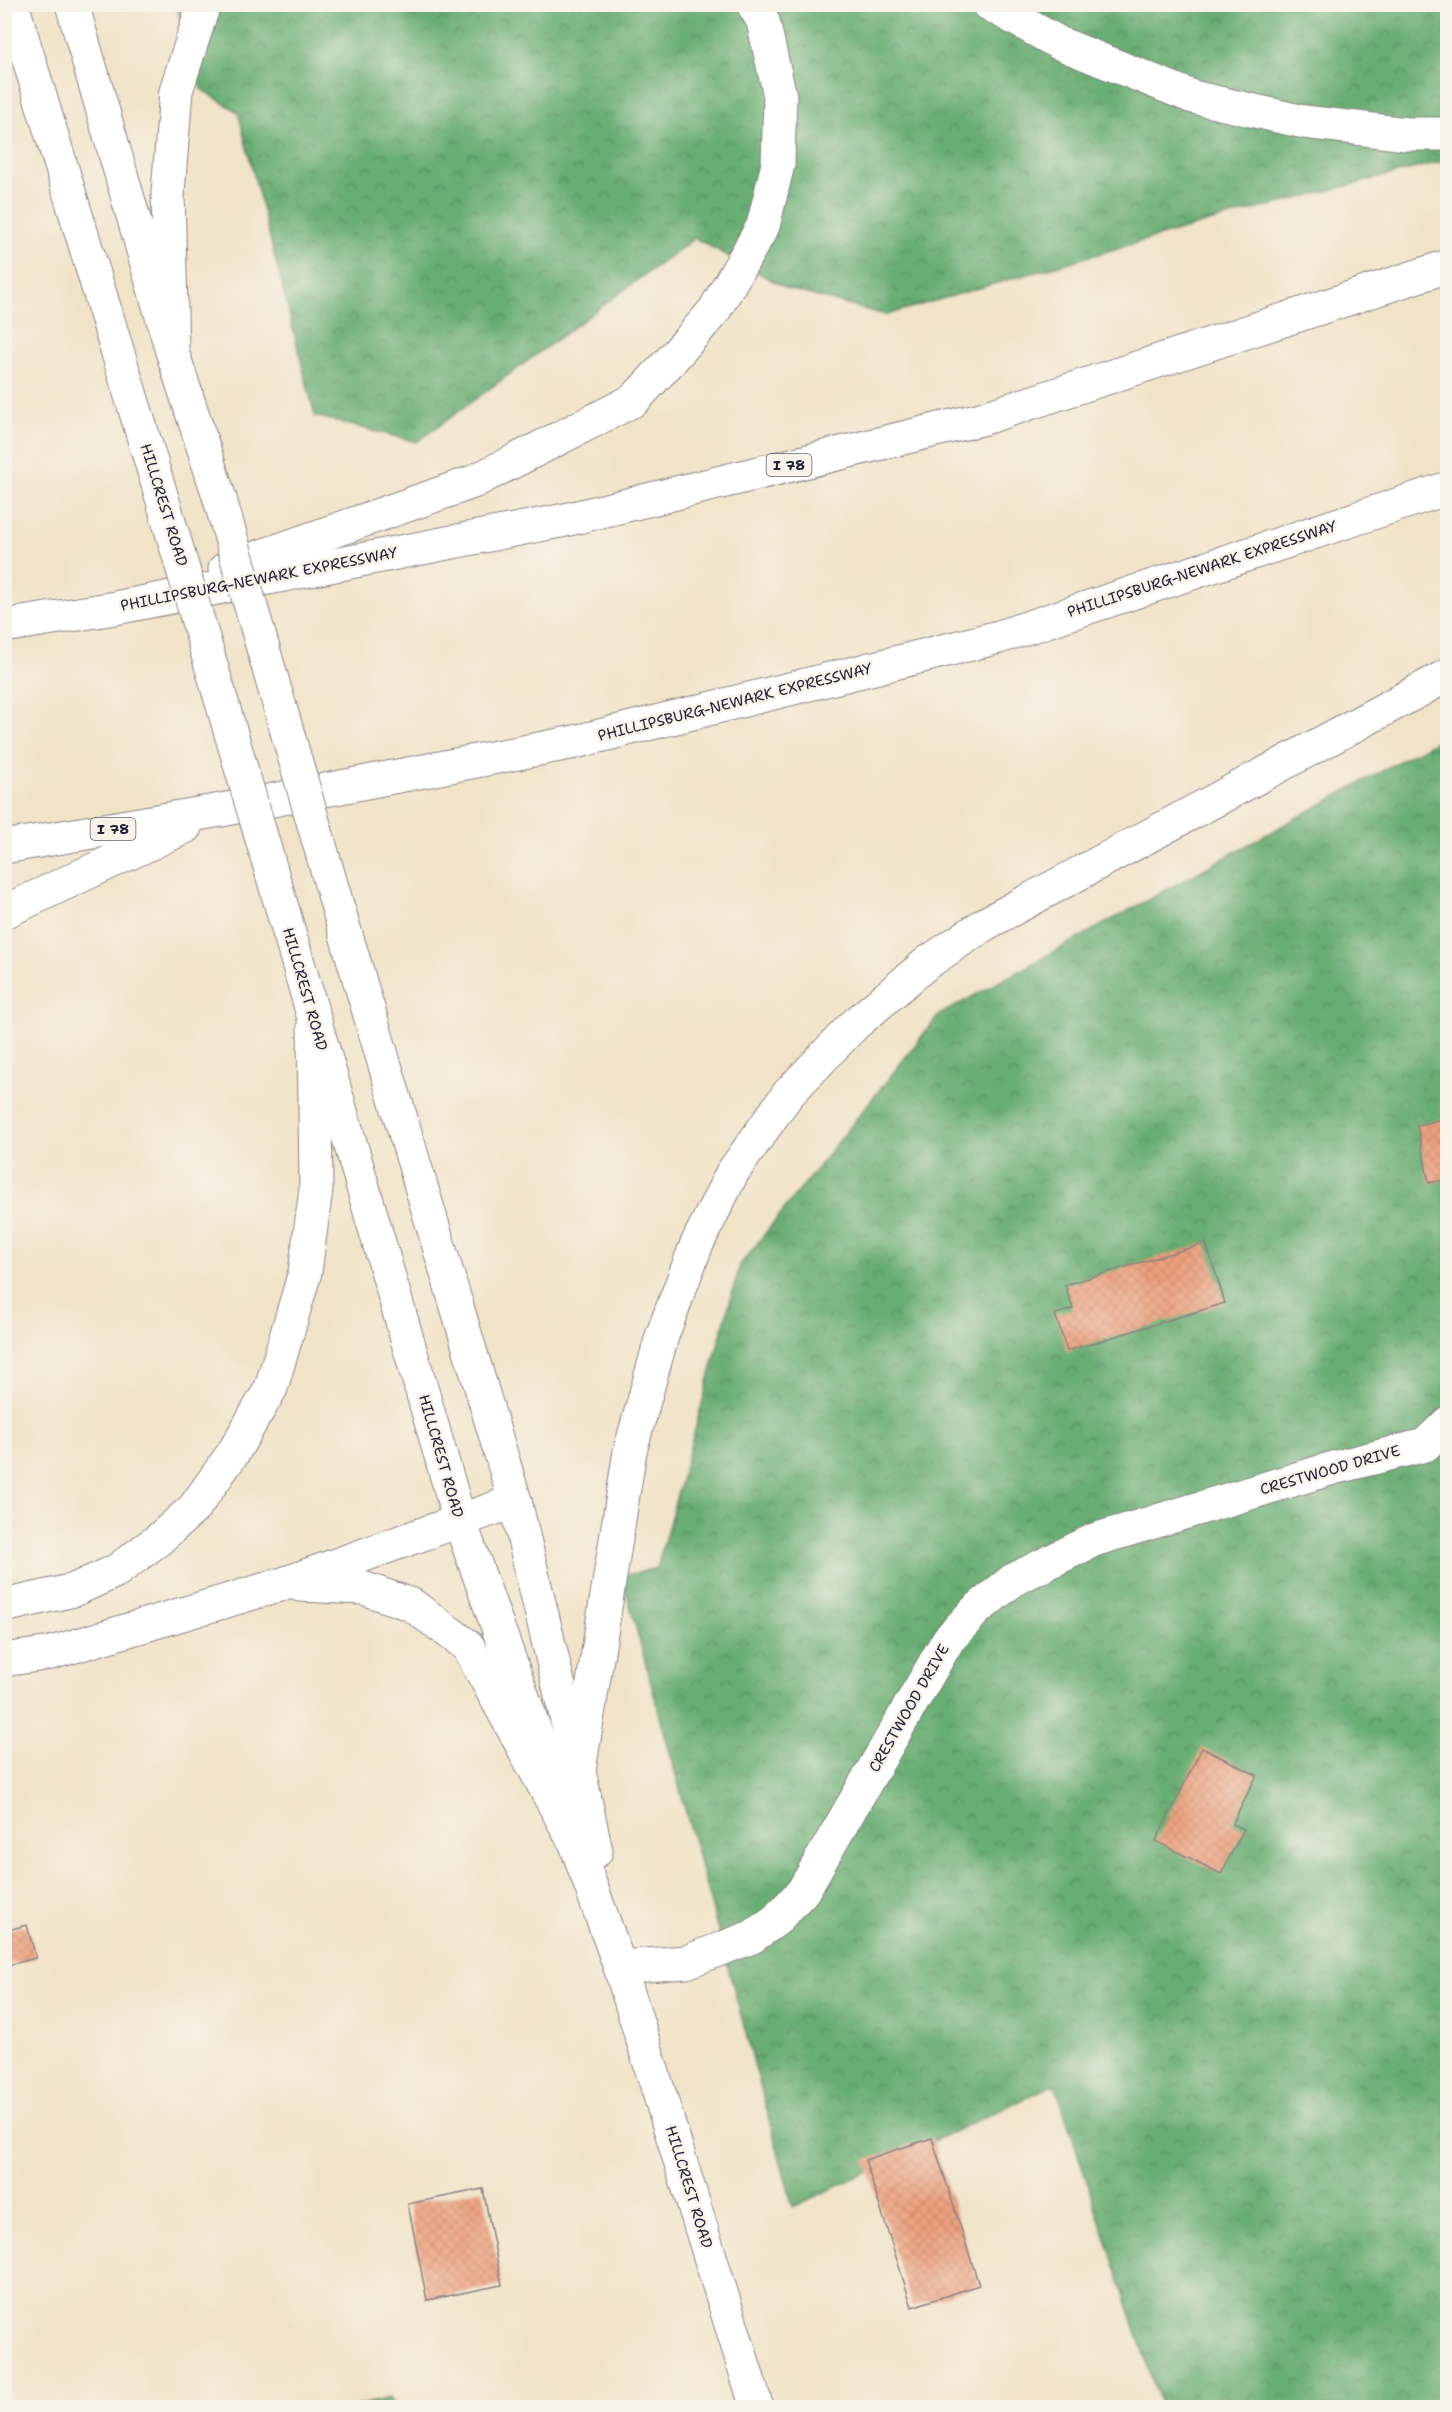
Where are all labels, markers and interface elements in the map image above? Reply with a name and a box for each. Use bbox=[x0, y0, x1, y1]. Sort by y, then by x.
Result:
street label: HILLCREST ROAD bbox=[136, 441, 192, 569]
road number: I 78 bbox=[766, 454, 812, 476]
street label: PHILLIPSBURG-NEWARK EXPRESSWAY bbox=[1065, 516, 1339, 622]
street label: PHILLIPSBURG-NEWARK EXPRESSWAY bbox=[119, 542, 399, 616]
street label: PHILLIPSBURG-NEWARK EXPRESSWAY bbox=[596, 658, 874, 746]
road number: I 78 bbox=[90, 818, 136, 840]
street label: HILLCREST ROAD bbox=[278, 925, 332, 1053]
street label: HILLCREST ROAD bbox=[414, 1392, 468, 1520]
street label: CRESTWOOD DRIVE bbox=[1258, 1440, 1402, 1500]
street label: CRESTWOOD DRIVE bbox=[864, 1640, 954, 1776]
street label: HILLCREST ROAD bbox=[661, 2123, 717, 2251]

